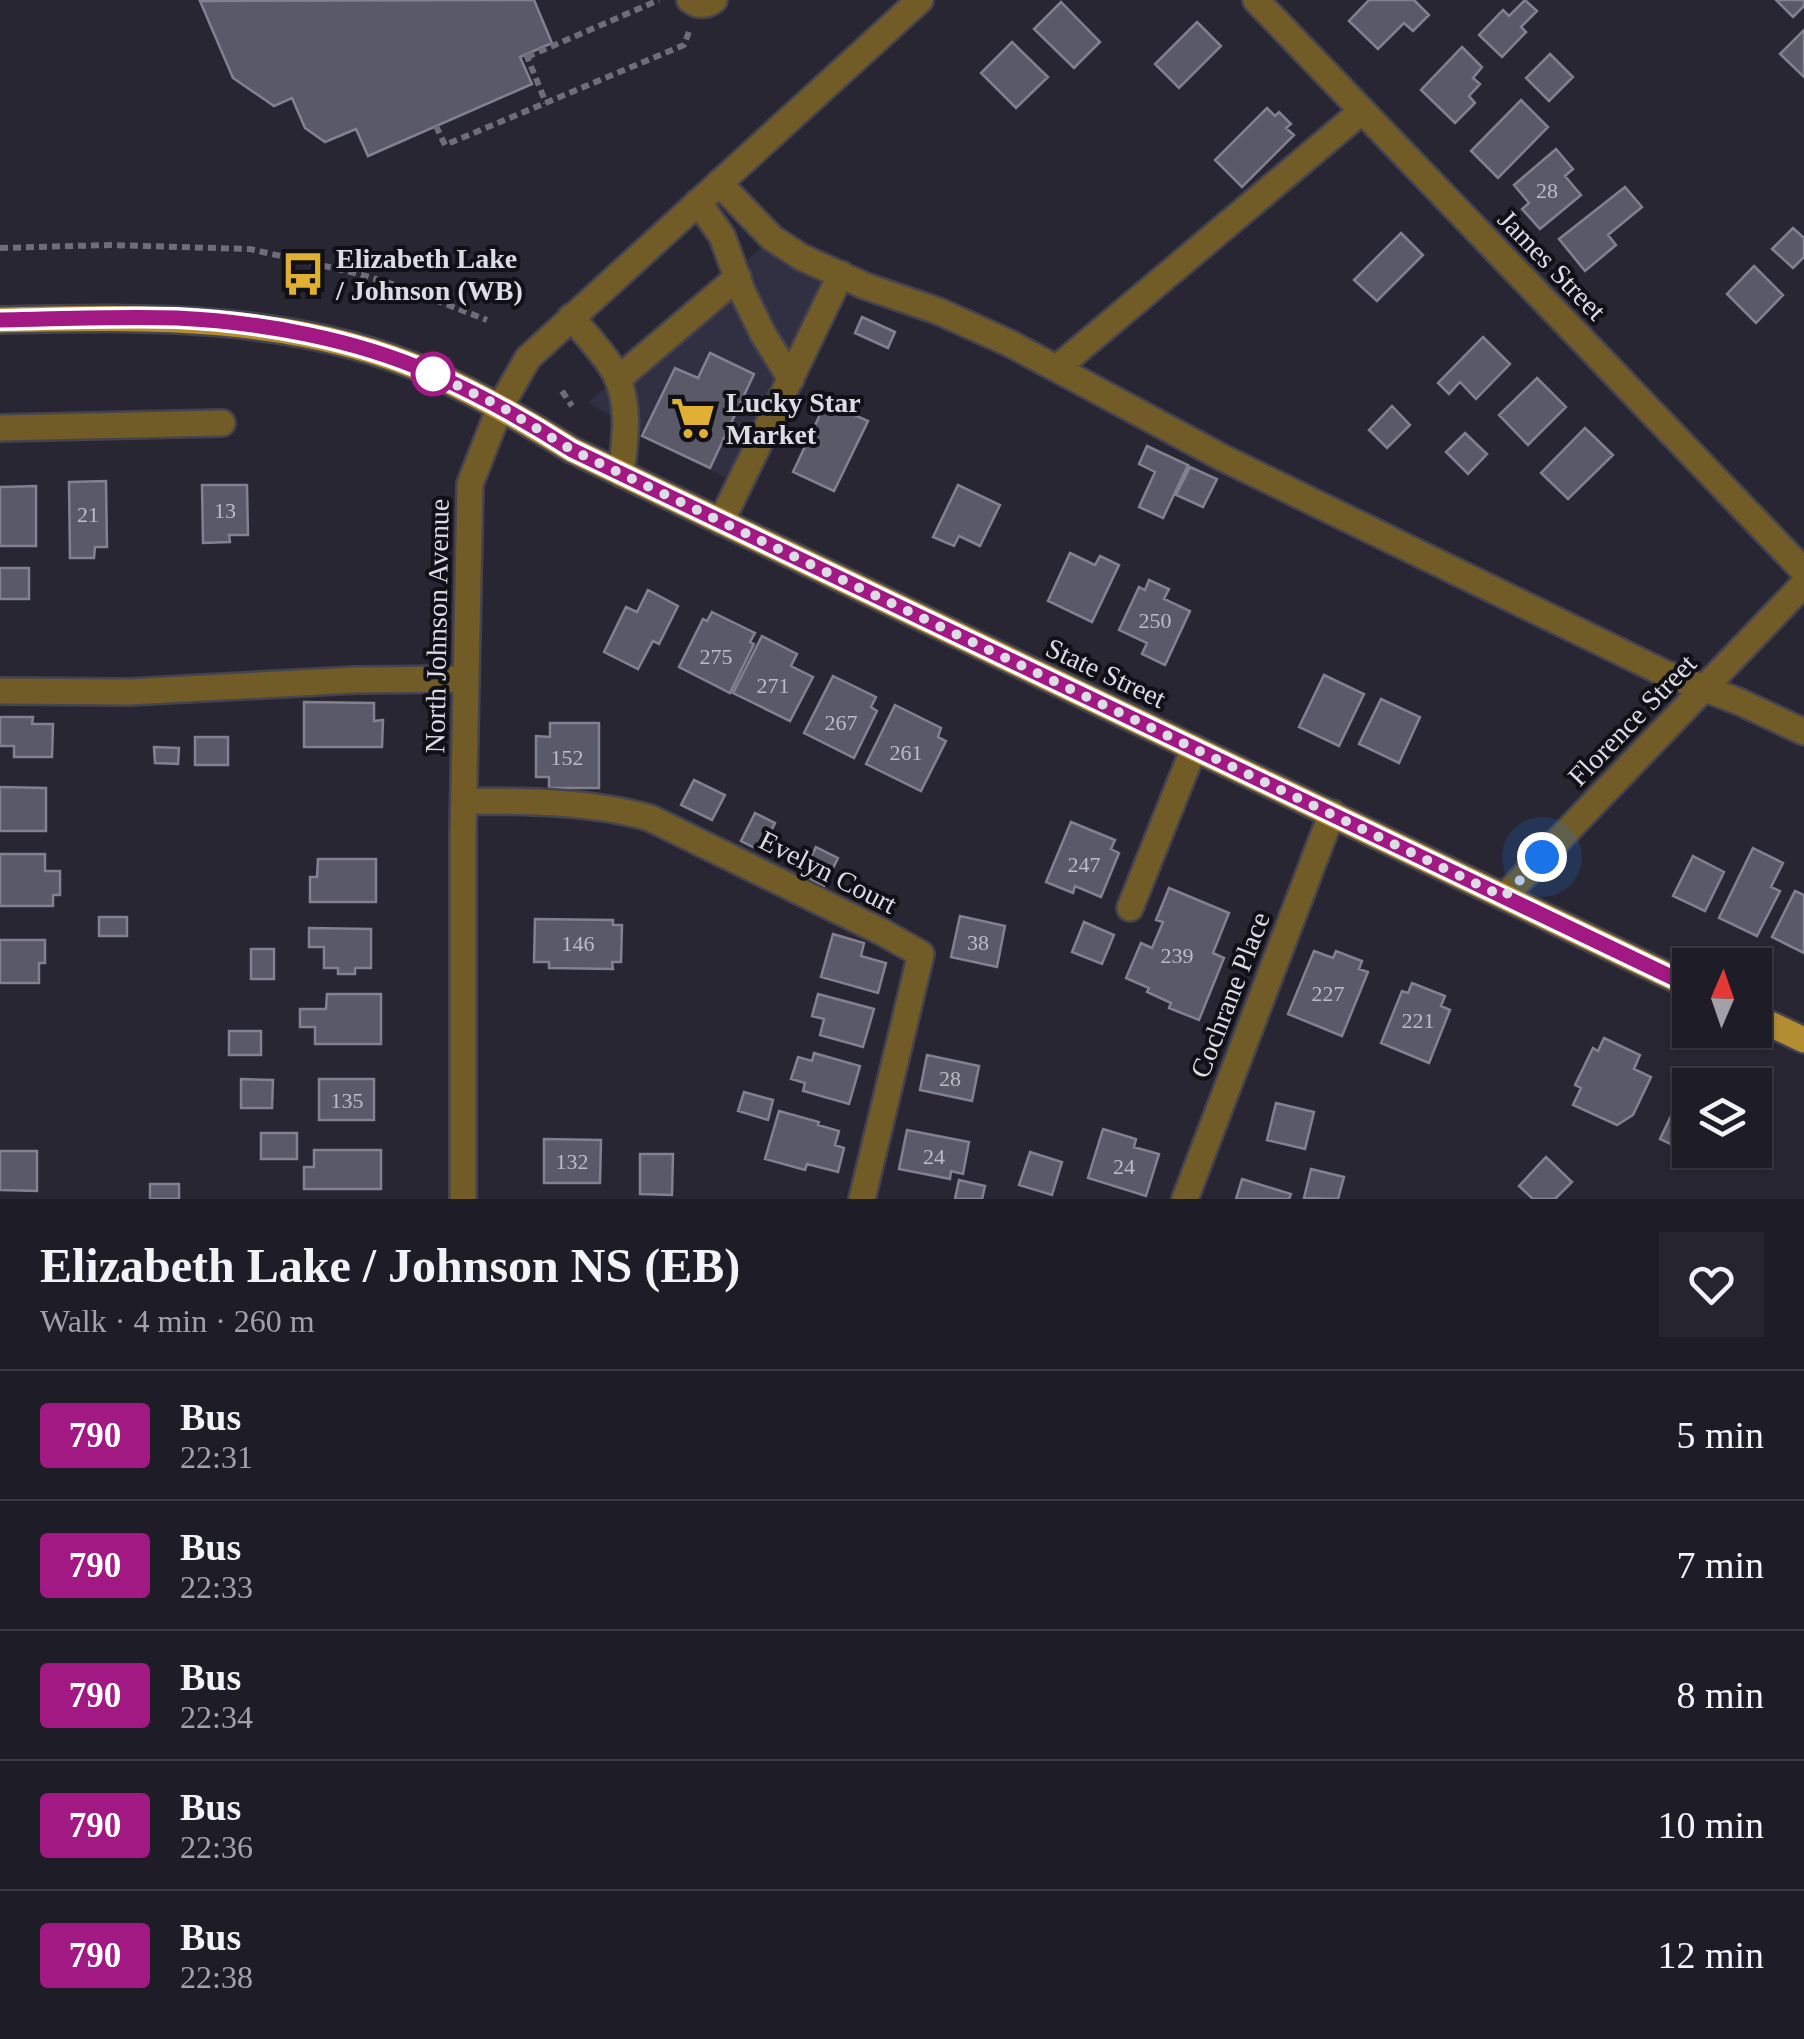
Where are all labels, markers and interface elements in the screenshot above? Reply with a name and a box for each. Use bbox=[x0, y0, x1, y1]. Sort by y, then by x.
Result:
house number: 28 bbox=[1536, 178, 1558, 203]
street label: James Street bbox=[1492, 204, 1612, 327]
place label: Elizabeth Lake / Johnson (WB) bbox=[335, 243, 523, 306]
bus stop icon: Elizabeth Lake / Johnson (WB) bbox=[279, 250, 327, 298]
unlabelled marker bbox=[412, 353, 454, 395]
place label: Lucky Star Market bbox=[726, 387, 861, 450]
supermarket icon: Lucky Star Market bbox=[669, 394, 717, 442]
house number: 13 bbox=[214, 498, 236, 523]
street label: North Johnson Avenue bbox=[419, 498, 455, 754]
house number: 21 bbox=[77, 502, 99, 527]
house number: 250 bbox=[1139, 608, 1172, 633]
street label: State Street bbox=[1041, 632, 1171, 714]
house number: 275 bbox=[700, 644, 733, 669]
street label: Florence Street bbox=[1562, 648, 1702, 792]
house number: 271 bbox=[757, 673, 790, 698]
house number: 267 bbox=[825, 710, 858, 735]
house number: 261 bbox=[890, 740, 923, 765]
house number: 152 bbox=[551, 745, 584, 770]
street label: Evelyn Court bbox=[754, 824, 902, 920]
your location bbox=[1517, 832, 1567, 882]
house number: 247 bbox=[1068, 852, 1101, 877]
street label: Cochrane Place bbox=[1184, 908, 1276, 1082]
house number: 38 bbox=[967, 930, 989, 955]
house number: 146 bbox=[562, 931, 595, 956]
house number: 239 bbox=[1161, 943, 1194, 968]
north arrow bbox=[1672, 948, 1772, 1048]
map controls bbox=[1672, 948, 1772, 1168]
house number: 227 bbox=[1312, 981, 1345, 1006]
house number: 221 bbox=[1402, 1008, 1435, 1033]
house number: 28 bbox=[939, 1066, 961, 1091]
button: layers bbox=[1672, 1068, 1772, 1168]
house number: 135 bbox=[331, 1088, 364, 1113]
house number: 24 bbox=[923, 1144, 945, 1169]
house number: 132 bbox=[556, 1149, 589, 1174]
house number: 24 bbox=[1113, 1154, 1135, 1179]
button: heart bbox=[1659, 1232, 1764, 1337]
text: Elizabeth Lake / Johnson NS (EB) bbox=[40, 1239, 740, 1292]
text: Walk · 4 min · 260 m bbox=[40, 1303, 315, 1339]
text: Bus bbox=[180, 1396, 241, 1438]
text: 5 min bbox=[1676, 1414, 1764, 1456]
text: 790 bbox=[69, 1416, 121, 1455]
text: 22:31 bbox=[180, 1439, 253, 1475]
text: Bus bbox=[180, 1526, 241, 1568]
text: 7 min bbox=[1676, 1544, 1764, 1586]
text: 790 bbox=[69, 1546, 121, 1585]
text: 22:33 bbox=[180, 1569, 253, 1605]
text: Bus bbox=[180, 1656, 241, 1698]
text: 8 min bbox=[1676, 1674, 1764, 1716]
text: 790 bbox=[69, 1676, 121, 1715]
text: 22:34 bbox=[180, 1699, 253, 1735]
text: Bus bbox=[180, 1786, 241, 1828]
text: 10 min bbox=[1657, 1804, 1764, 1846]
text: 790 bbox=[69, 1806, 121, 1845]
text: 22:36 bbox=[180, 1829, 253, 1865]
text: Bus bbox=[180, 1916, 241, 1958]
text: 12 min bbox=[1657, 1934, 1764, 1976]
text: 790 bbox=[69, 1936, 121, 1975]
text: 22:38 bbox=[180, 1959, 253, 1995]

